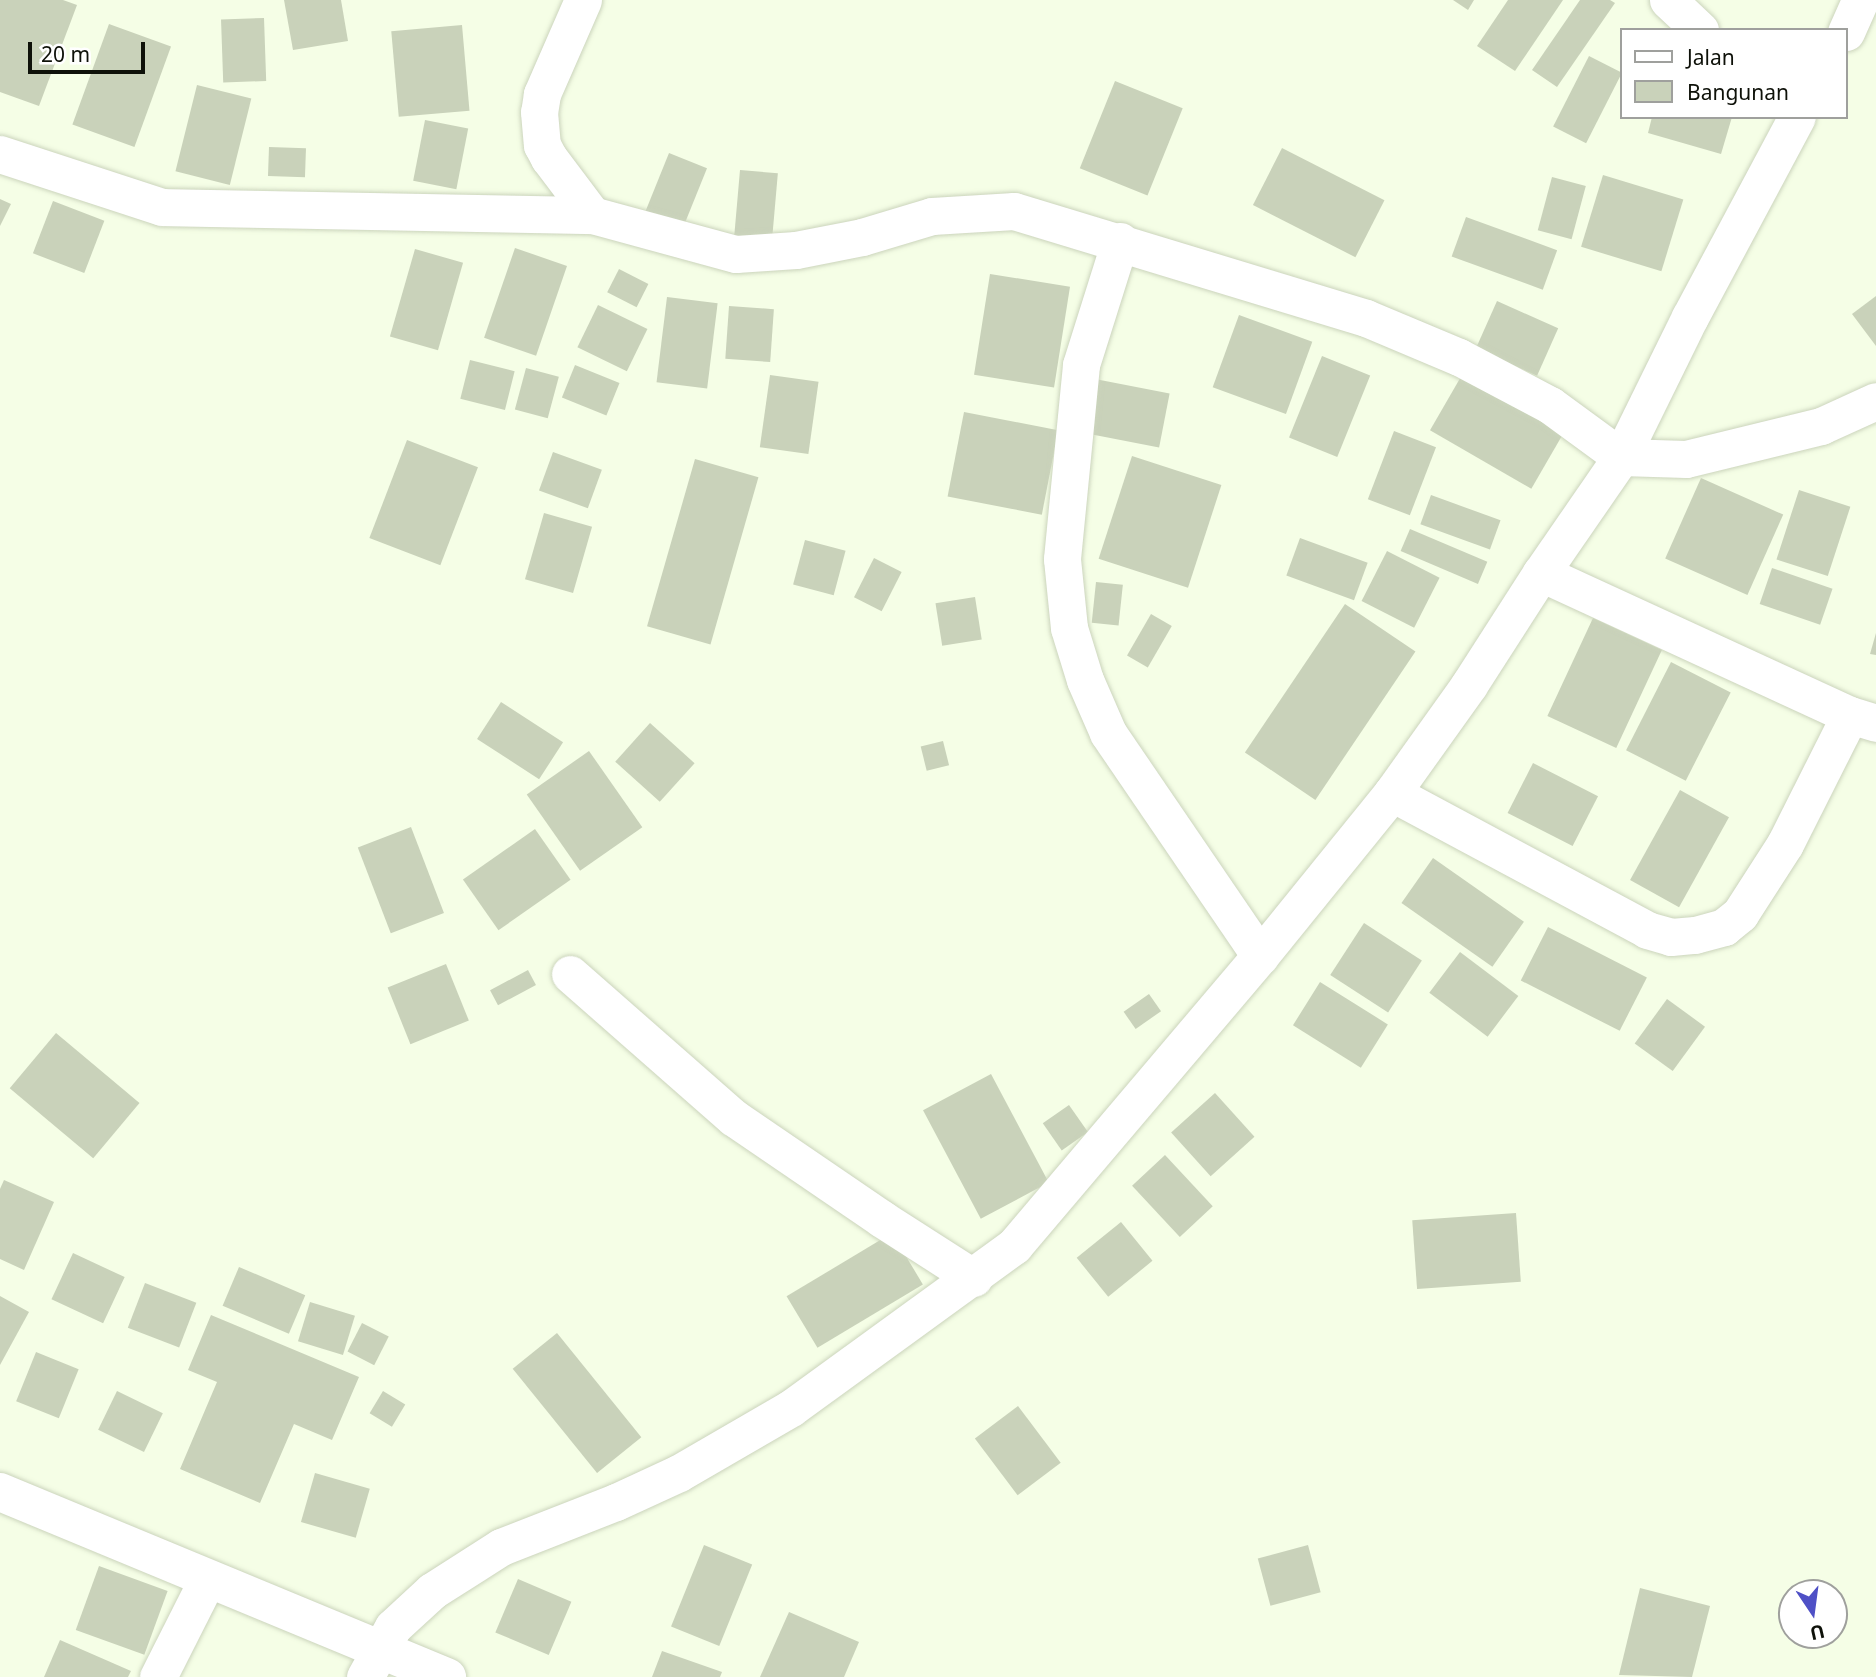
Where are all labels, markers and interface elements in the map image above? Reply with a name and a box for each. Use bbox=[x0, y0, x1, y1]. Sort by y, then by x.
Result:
scale bar bbox=[32, 28, 149, 72]
legend bbox=[1620, 28, 1848, 119]
text: 20 m bbox=[41, 40, 90, 68]
text: Jalan bbox=[1687, 43, 1735, 71]
text: Bangunan bbox=[1687, 78, 1789, 106]
north arrow bbox=[1778, 1579, 1848, 1649]
text: U bbox=[1807, 1618, 1827, 1647]

